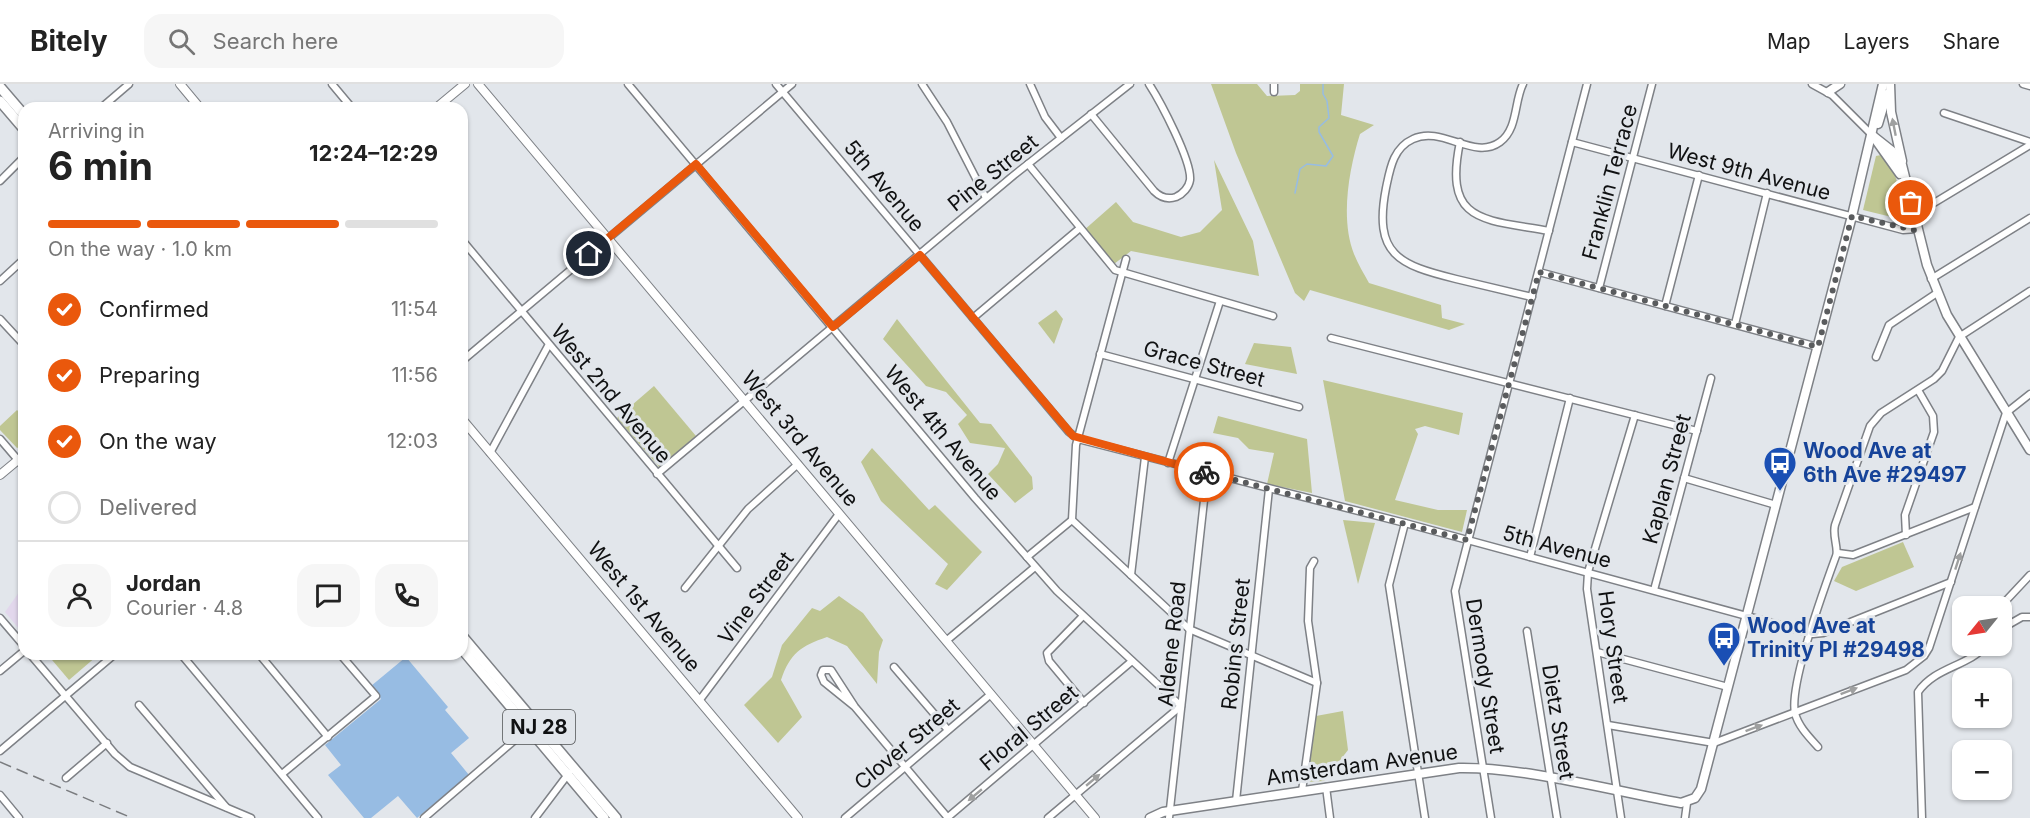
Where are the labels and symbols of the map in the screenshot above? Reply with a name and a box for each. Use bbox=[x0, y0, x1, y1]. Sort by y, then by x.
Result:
street label: Franklin Terrace bbox=[1577, 101, 1642, 262]
one-way arrow bbox=[1889, 118, 1898, 137]
street label: Pine Street bbox=[943, 129, 1043, 216]
street label: 5th Avenue bbox=[839, 135, 930, 237]
street label: West 9th Avenue bbox=[1665, 138, 1834, 205]
pin bbox=[1885, 177, 1936, 228]
pin bbox=[563, 228, 614, 279]
street label: West 2nd Avenue bbox=[546, 319, 677, 468]
street label: Grace Street bbox=[1141, 335, 1268, 392]
street label: West 4th Avenue bbox=[880, 360, 1007, 505]
street label: West 3rd Avenue bbox=[737, 366, 864, 511]
street label: Kaplan Street bbox=[1637, 411, 1696, 546]
place label: Wood Ave at 6th Ave #29497 bbox=[1803, 438, 1967, 487]
courier bbox=[1174, 442, 1234, 502]
bus stop icon: Wood Ave at 6th Ave #29497 bbox=[1762, 445, 1798, 492]
street label: 5th Avenue bbox=[1500, 520, 1614, 573]
street label: West 1st Avenue bbox=[583, 537, 706, 677]
street label: Vine Street bbox=[713, 546, 799, 649]
one-way arrow bbox=[1953, 552, 1963, 570]
street label: Robins Street bbox=[1216, 577, 1255, 711]
street label: Aldene Road bbox=[1152, 580, 1191, 708]
street label: Hory Street bbox=[1593, 589, 1634, 705]
north arrow bbox=[1952, 596, 2012, 656]
street label: Dermody Street bbox=[1461, 597, 1510, 755]
place label: Wood Ave at Trinity Pl #29498 bbox=[1747, 613, 1925, 662]
bus stop icon: Wood Ave at Trinity Pl #29498 bbox=[1706, 620, 1742, 667]
street label: Dietz Street bbox=[1537, 663, 1580, 781]
street label: Floral Street bbox=[975, 679, 1083, 776]
one-way arrow bbox=[1841, 686, 1859, 696]
street label: Clover Street bbox=[849, 692, 964, 795]
road number: NJ 28 bbox=[503, 710, 575, 744]
one-way arrow bbox=[1745, 722, 1763, 732]
street label: Amsterdam Avenue bbox=[1265, 739, 1459, 790]
one-way arrow bbox=[1085, 774, 1101, 787]
one-way arrow bbox=[967, 789, 983, 802]

